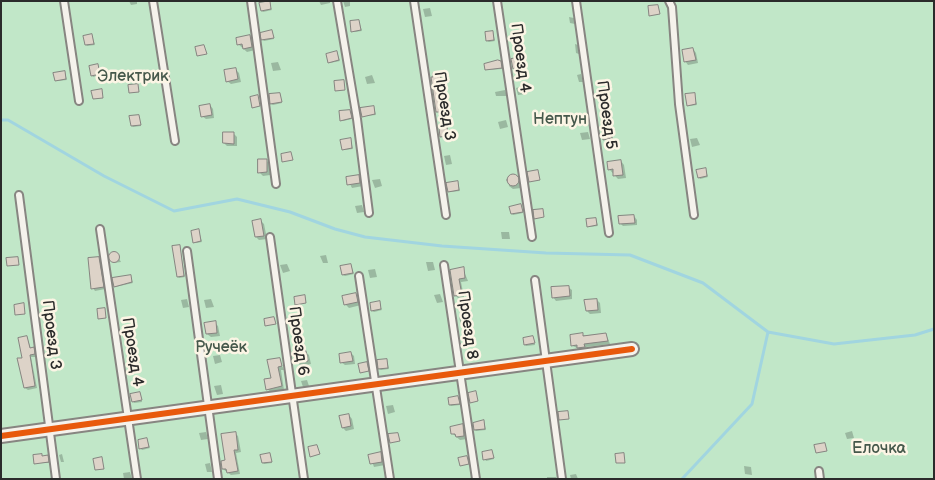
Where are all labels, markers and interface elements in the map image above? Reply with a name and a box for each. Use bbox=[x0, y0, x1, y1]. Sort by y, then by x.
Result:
street label: Проезд 4 bbox=[506, 22, 534, 94]
park label: Электрик bbox=[97, 67, 169, 87]
street label: Проезд 3 bbox=[429, 70, 459, 142]
street label: Проезд 5 bbox=[592, 79, 620, 151]
park label: Нептун bbox=[533, 110, 587, 130]
street label: Проезд 8 bbox=[453, 289, 481, 361]
street label: Проезд 3 bbox=[37, 299, 65, 371]
street label: Проезд 6 bbox=[284, 305, 312, 377]
street label: Проезд 4 bbox=[117, 316, 147, 388]
park label: Ручеёк bbox=[195, 338, 247, 358]
park label: Елочка bbox=[852, 439, 906, 459]

